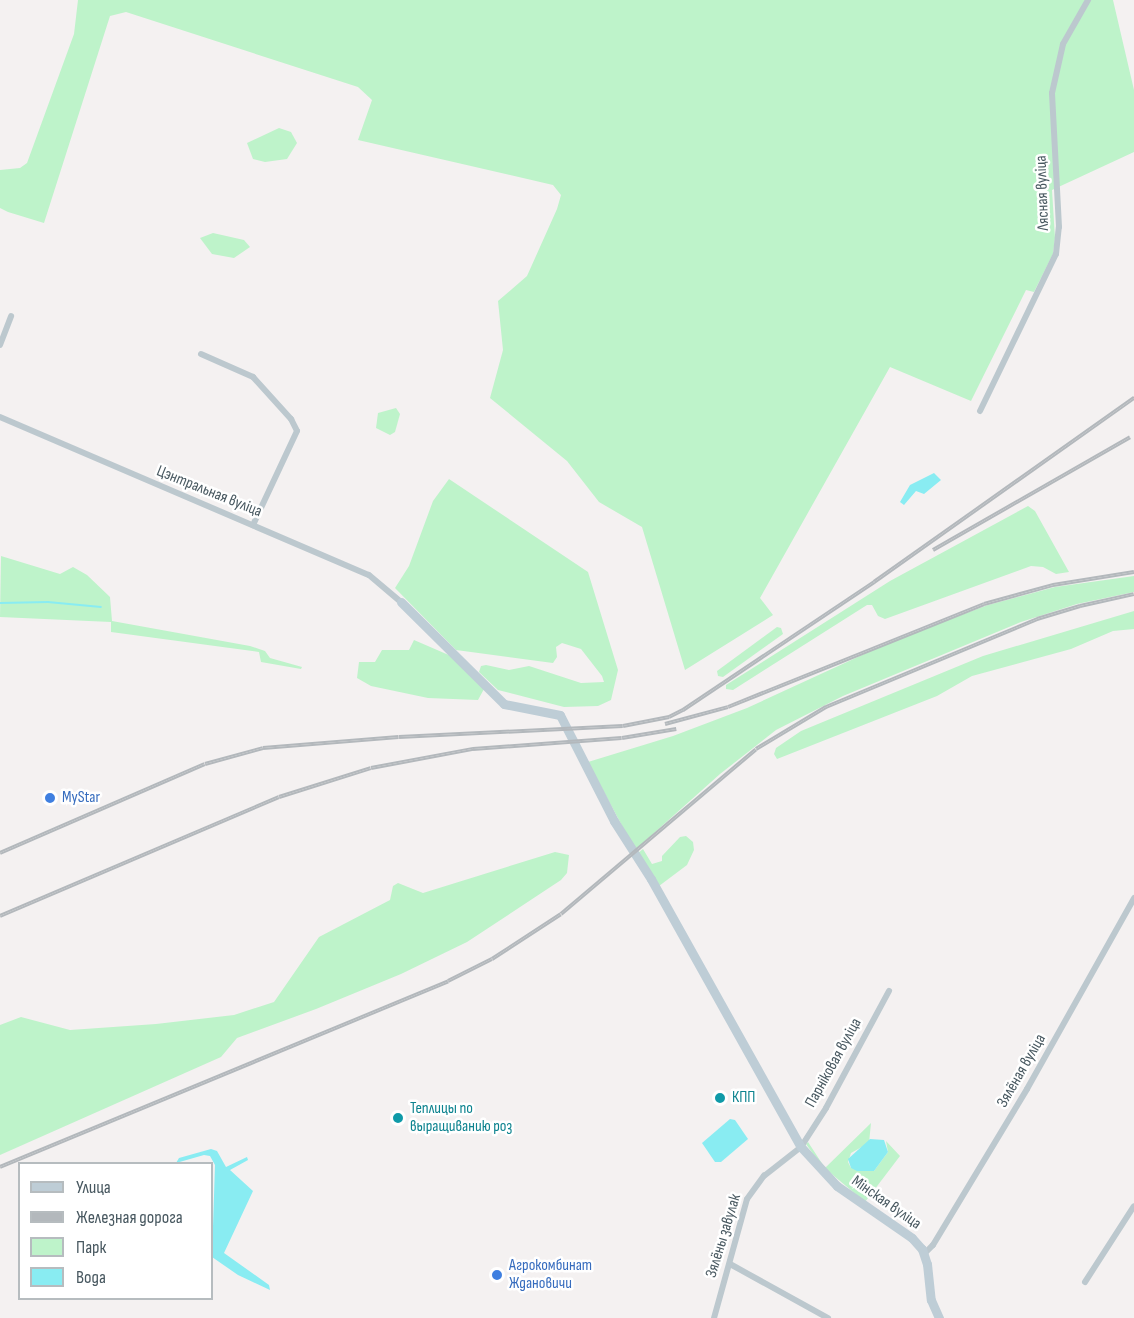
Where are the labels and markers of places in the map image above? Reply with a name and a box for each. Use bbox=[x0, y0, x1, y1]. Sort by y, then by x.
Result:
place label: MyStar bbox=[62, 788, 100, 808]
marker: MyStar bbox=[43, 791, 57, 805]
place label: КПП bbox=[732, 1088, 755, 1108]
marker: КПП bbox=[713, 1091, 727, 1105]
place label: Теплицы по выращиванию роз bbox=[410, 1099, 512, 1137]
marker: Теплицы по выращиванию роз bbox=[391, 1111, 405, 1125]
place label: Агрокомбинат Ждановичи bbox=[509, 1256, 592, 1294]
marker: Агрокомбинат Ждановичи bbox=[490, 1268, 504, 1282]

